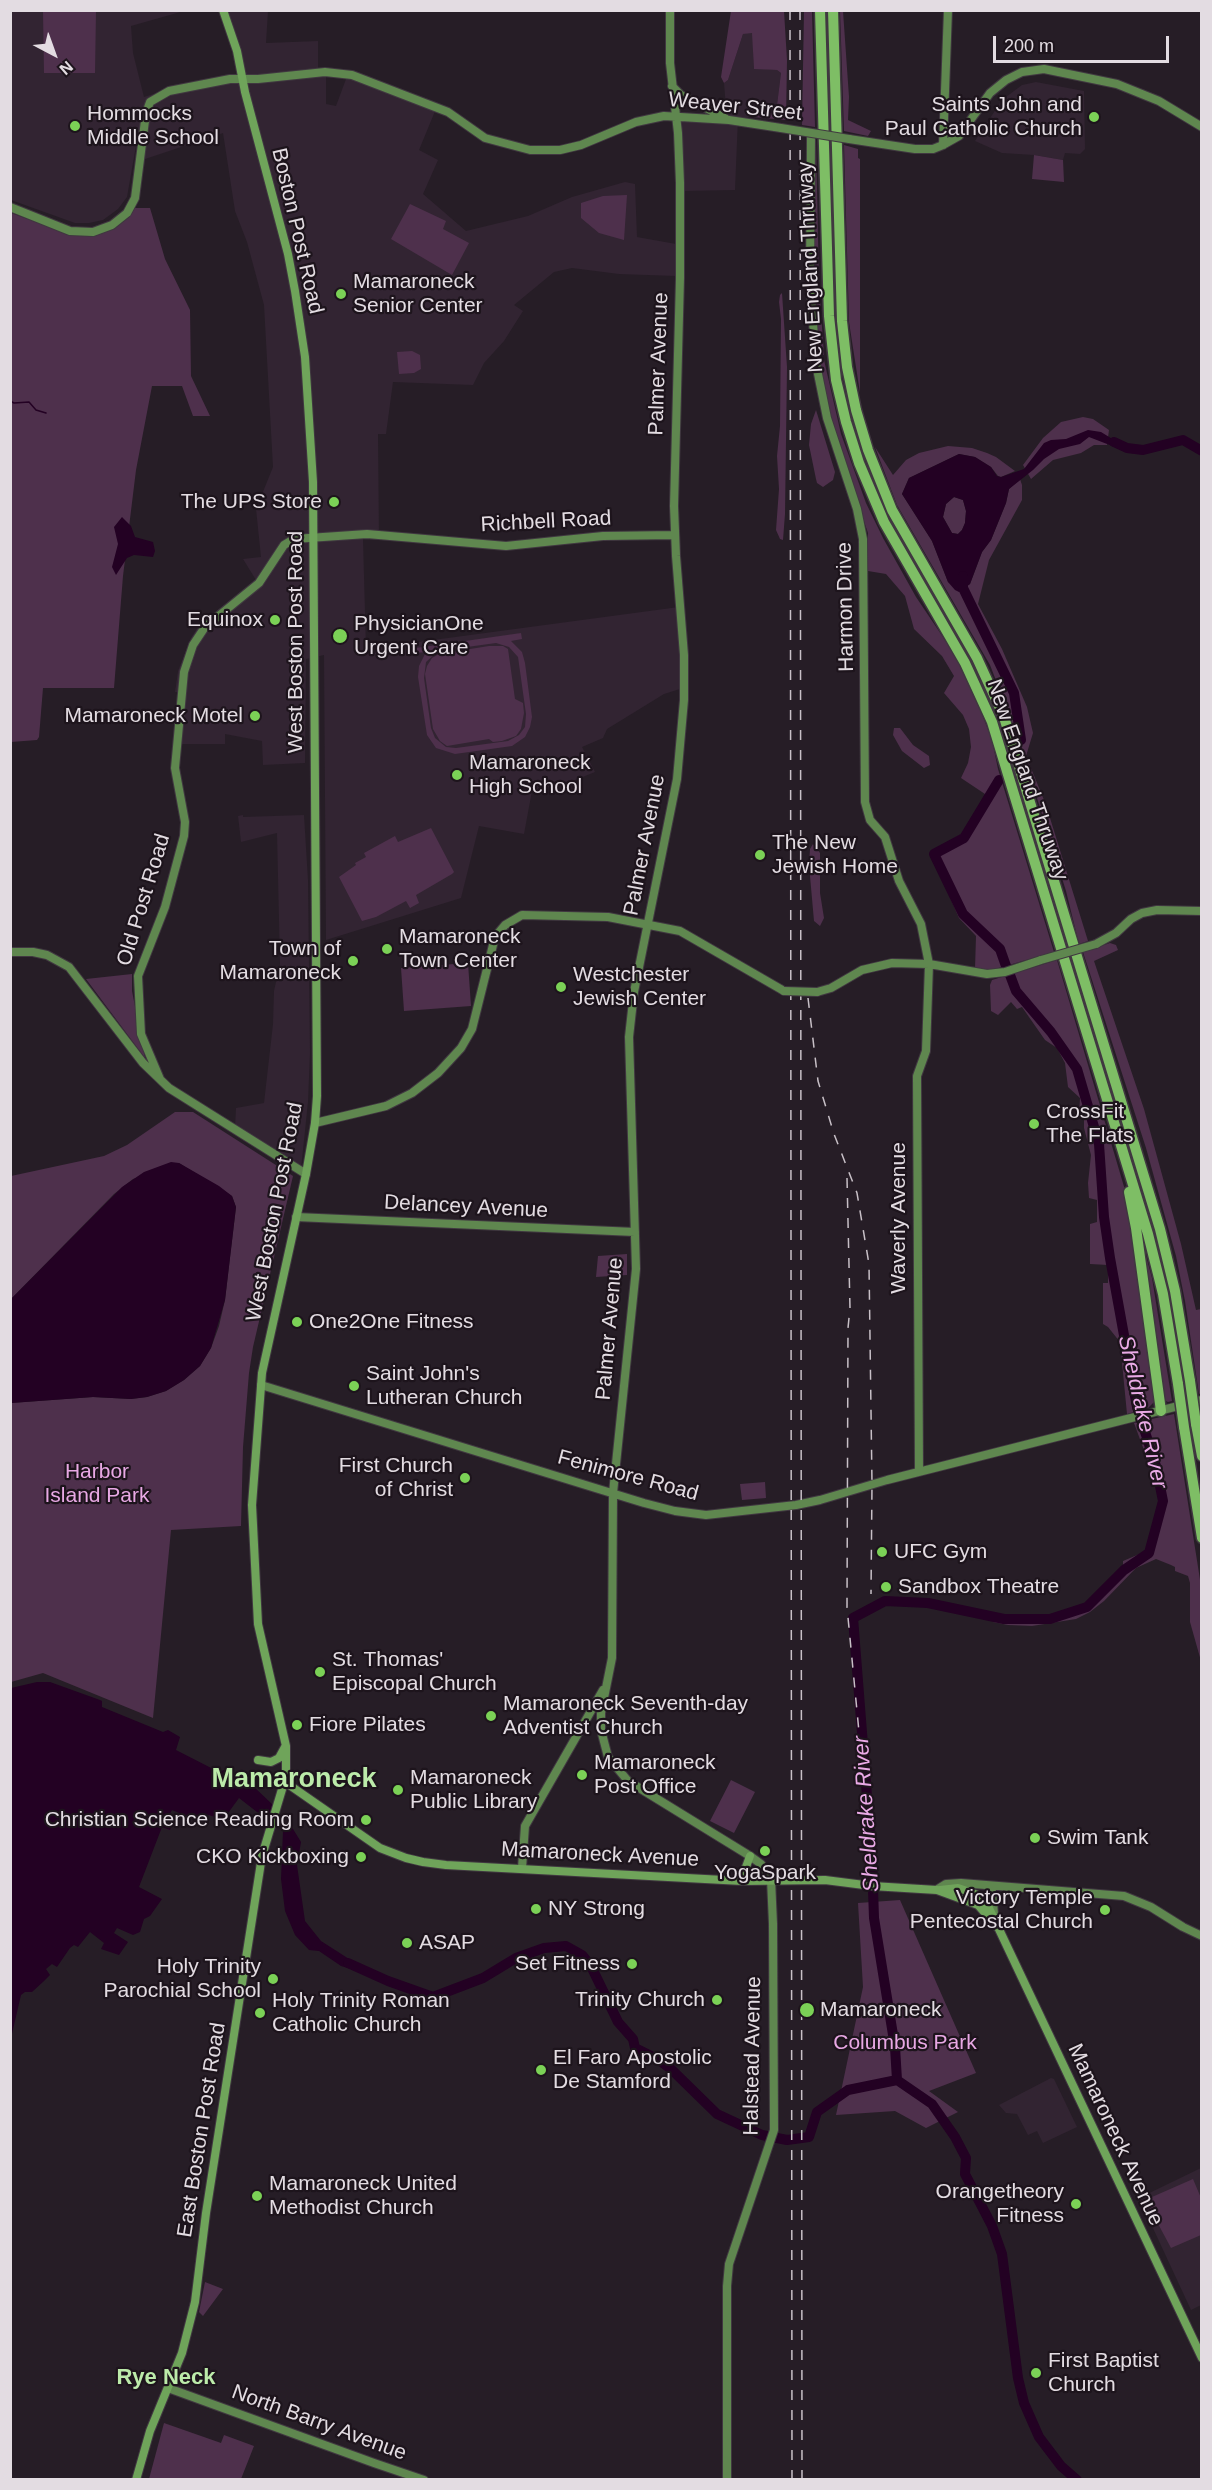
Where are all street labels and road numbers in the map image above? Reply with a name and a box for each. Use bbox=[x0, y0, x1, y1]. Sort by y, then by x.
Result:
street label: Weaver Street bbox=[667, 87, 803, 127]
street label: Boston Post Road bbox=[266, 146, 328, 316]
street label: New England Thruway bbox=[793, 161, 829, 373]
street label: Palmer Avenue bbox=[644, 292, 674, 436]
street label: Richbell Road bbox=[480, 506, 612, 538]
street label: West Boston Post Road bbox=[283, 531, 309, 753]
street label: Harmon Drive bbox=[832, 542, 860, 672]
street label: New England Thruway bbox=[981, 676, 1073, 884]
street label: Palmer Avenue bbox=[619, 772, 671, 918]
street label: Old Post Road bbox=[112, 831, 176, 969]
street label: West Boston Post Road bbox=[241, 1100, 309, 1324]
street label: Waverly Avenue bbox=[886, 1142, 912, 1294]
street label: Delancey Avenue bbox=[383, 1190, 549, 1224]
street label: Palmer Avenue bbox=[591, 1257, 629, 1401]
street label: Fenimore Road bbox=[555, 1445, 701, 1507]
street label: Mamaroneck Avenue bbox=[500, 1837, 700, 1873]
street label: Halstead Avenue bbox=[739, 1976, 767, 2136]
street label: East Boston Post Road bbox=[173, 2021, 231, 2239]
street label: Mamaroneck Avenue bbox=[1062, 2040, 1168, 2230]
street label: North Barry Avenue bbox=[228, 2380, 410, 2466]

